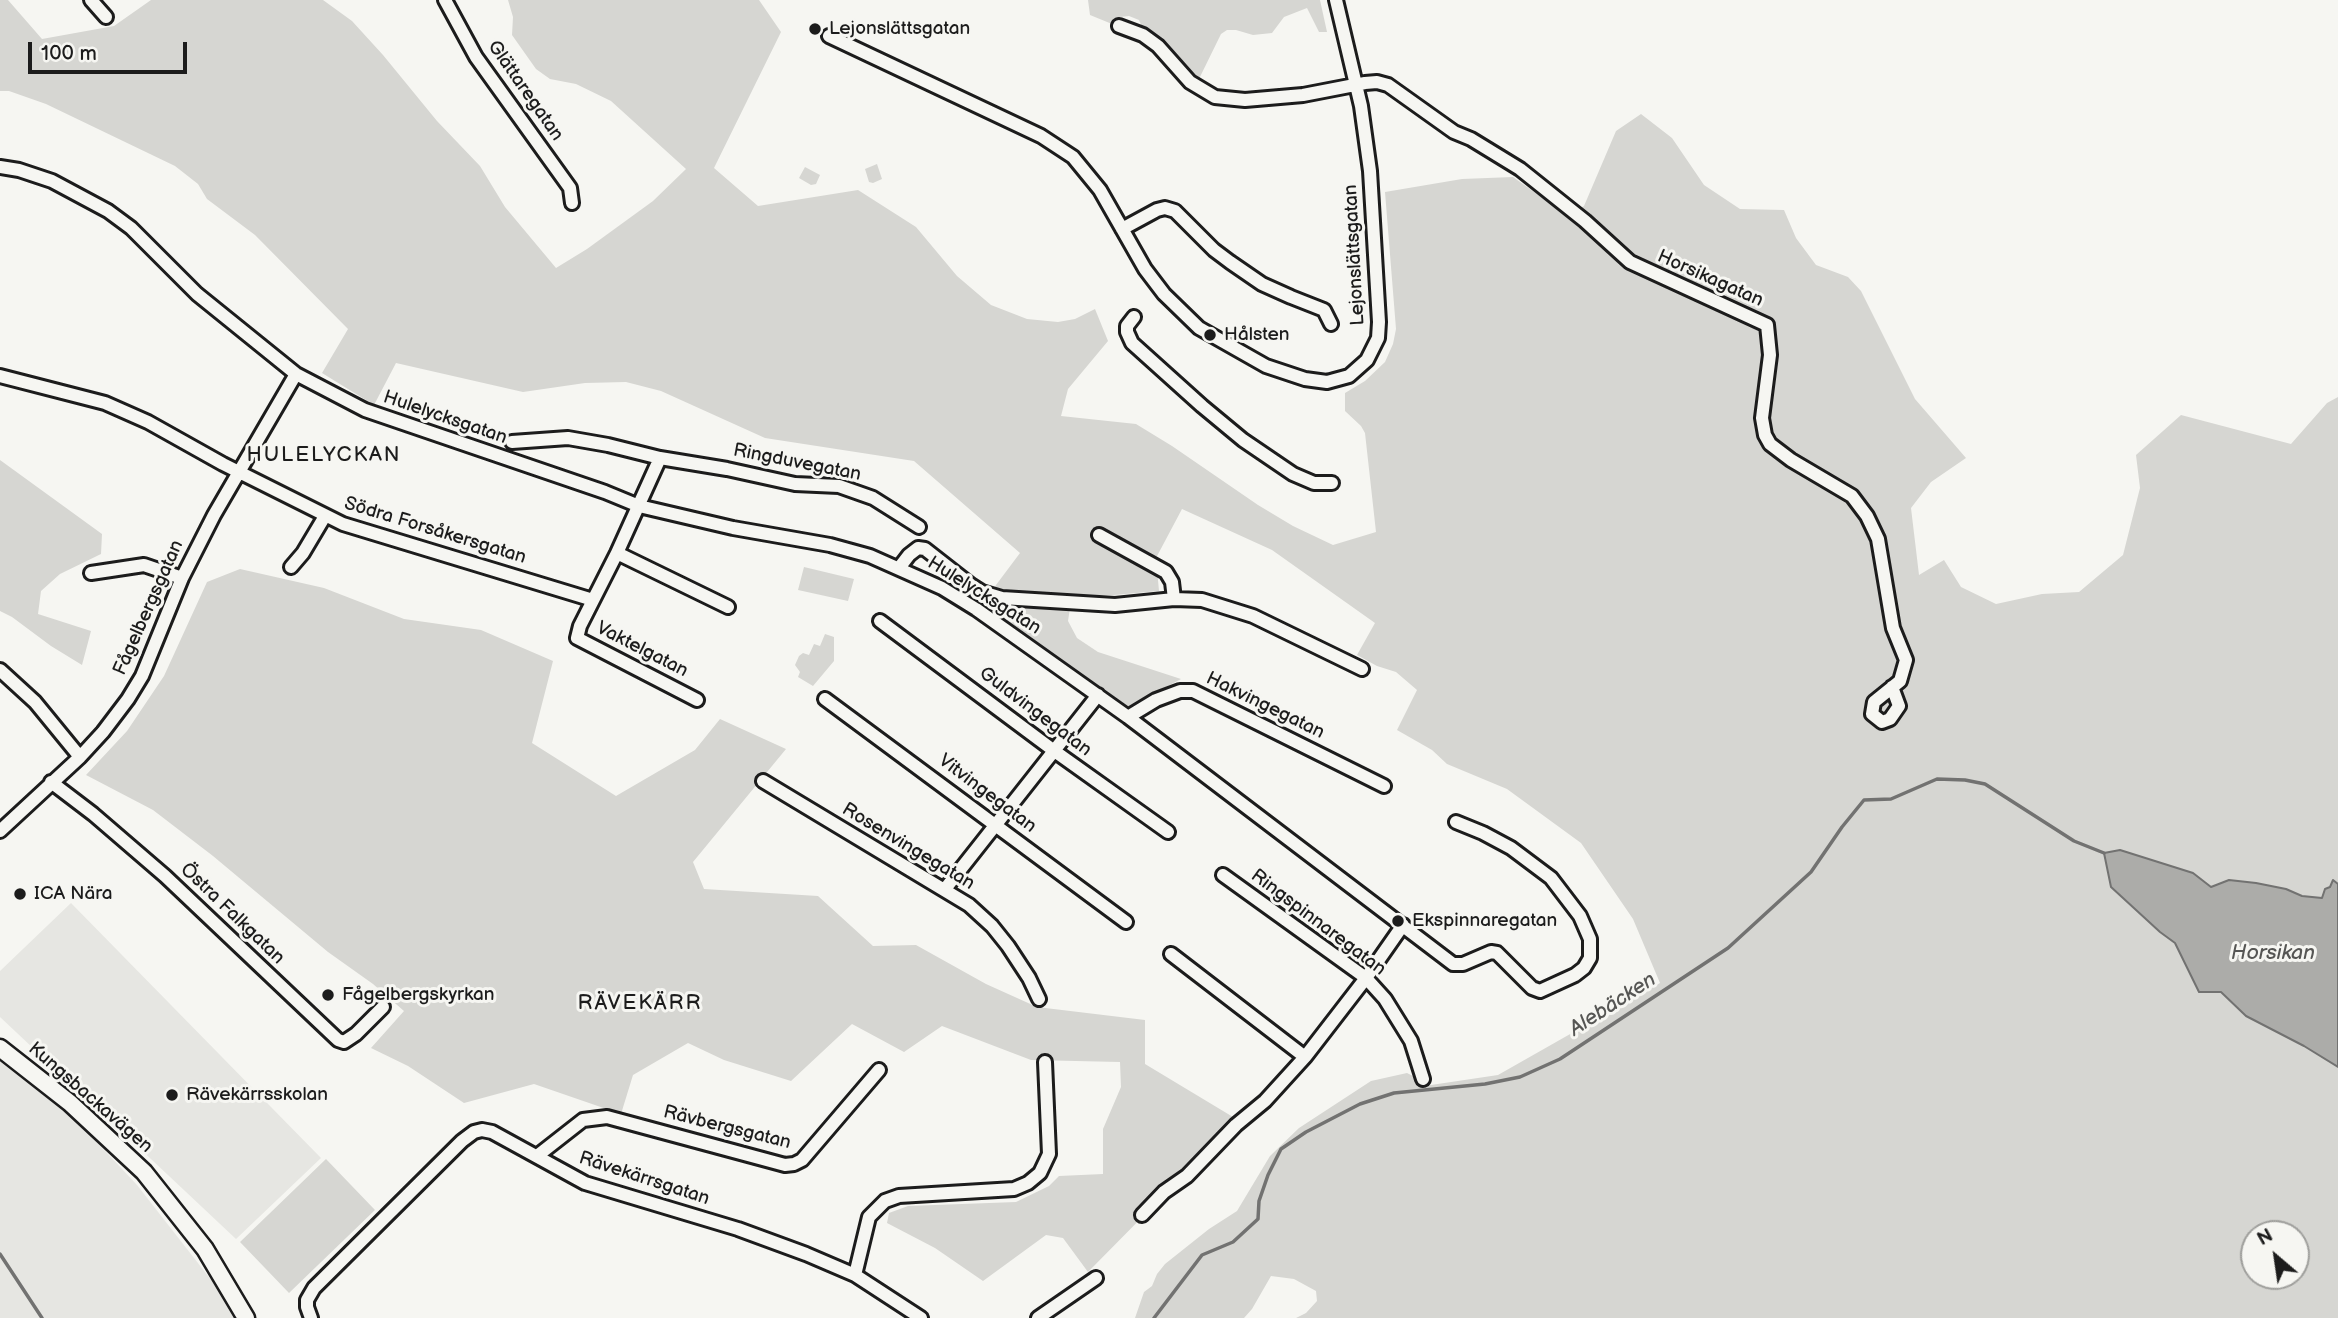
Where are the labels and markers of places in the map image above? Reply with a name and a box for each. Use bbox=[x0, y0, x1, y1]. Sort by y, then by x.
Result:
place label: Lejonslättsgatan bbox=[829, 18, 970, 40]
marker: Lejonslättsgatan bbox=[807, 21, 823, 37]
place label: Hålsten bbox=[1224, 324, 1290, 346]
marker: Hålsten bbox=[1202, 327, 1218, 343]
place label: ICA Nära bbox=[34, 883, 112, 905]
marker: ICA Nära bbox=[12, 886, 28, 902]
place label: Ekspinnaregatan bbox=[1412, 910, 1557, 932]
marker: Ekspinnaregatan bbox=[1390, 913, 1406, 929]
place label: Fågelbergskyrkan bbox=[342, 984, 494, 1006]
marker: Fågelbergskyrkan bbox=[320, 987, 336, 1003]
place label: Rävekärrsskolan bbox=[186, 1084, 328, 1106]
marker: Rävekärrsskolan bbox=[164, 1087, 180, 1103]

